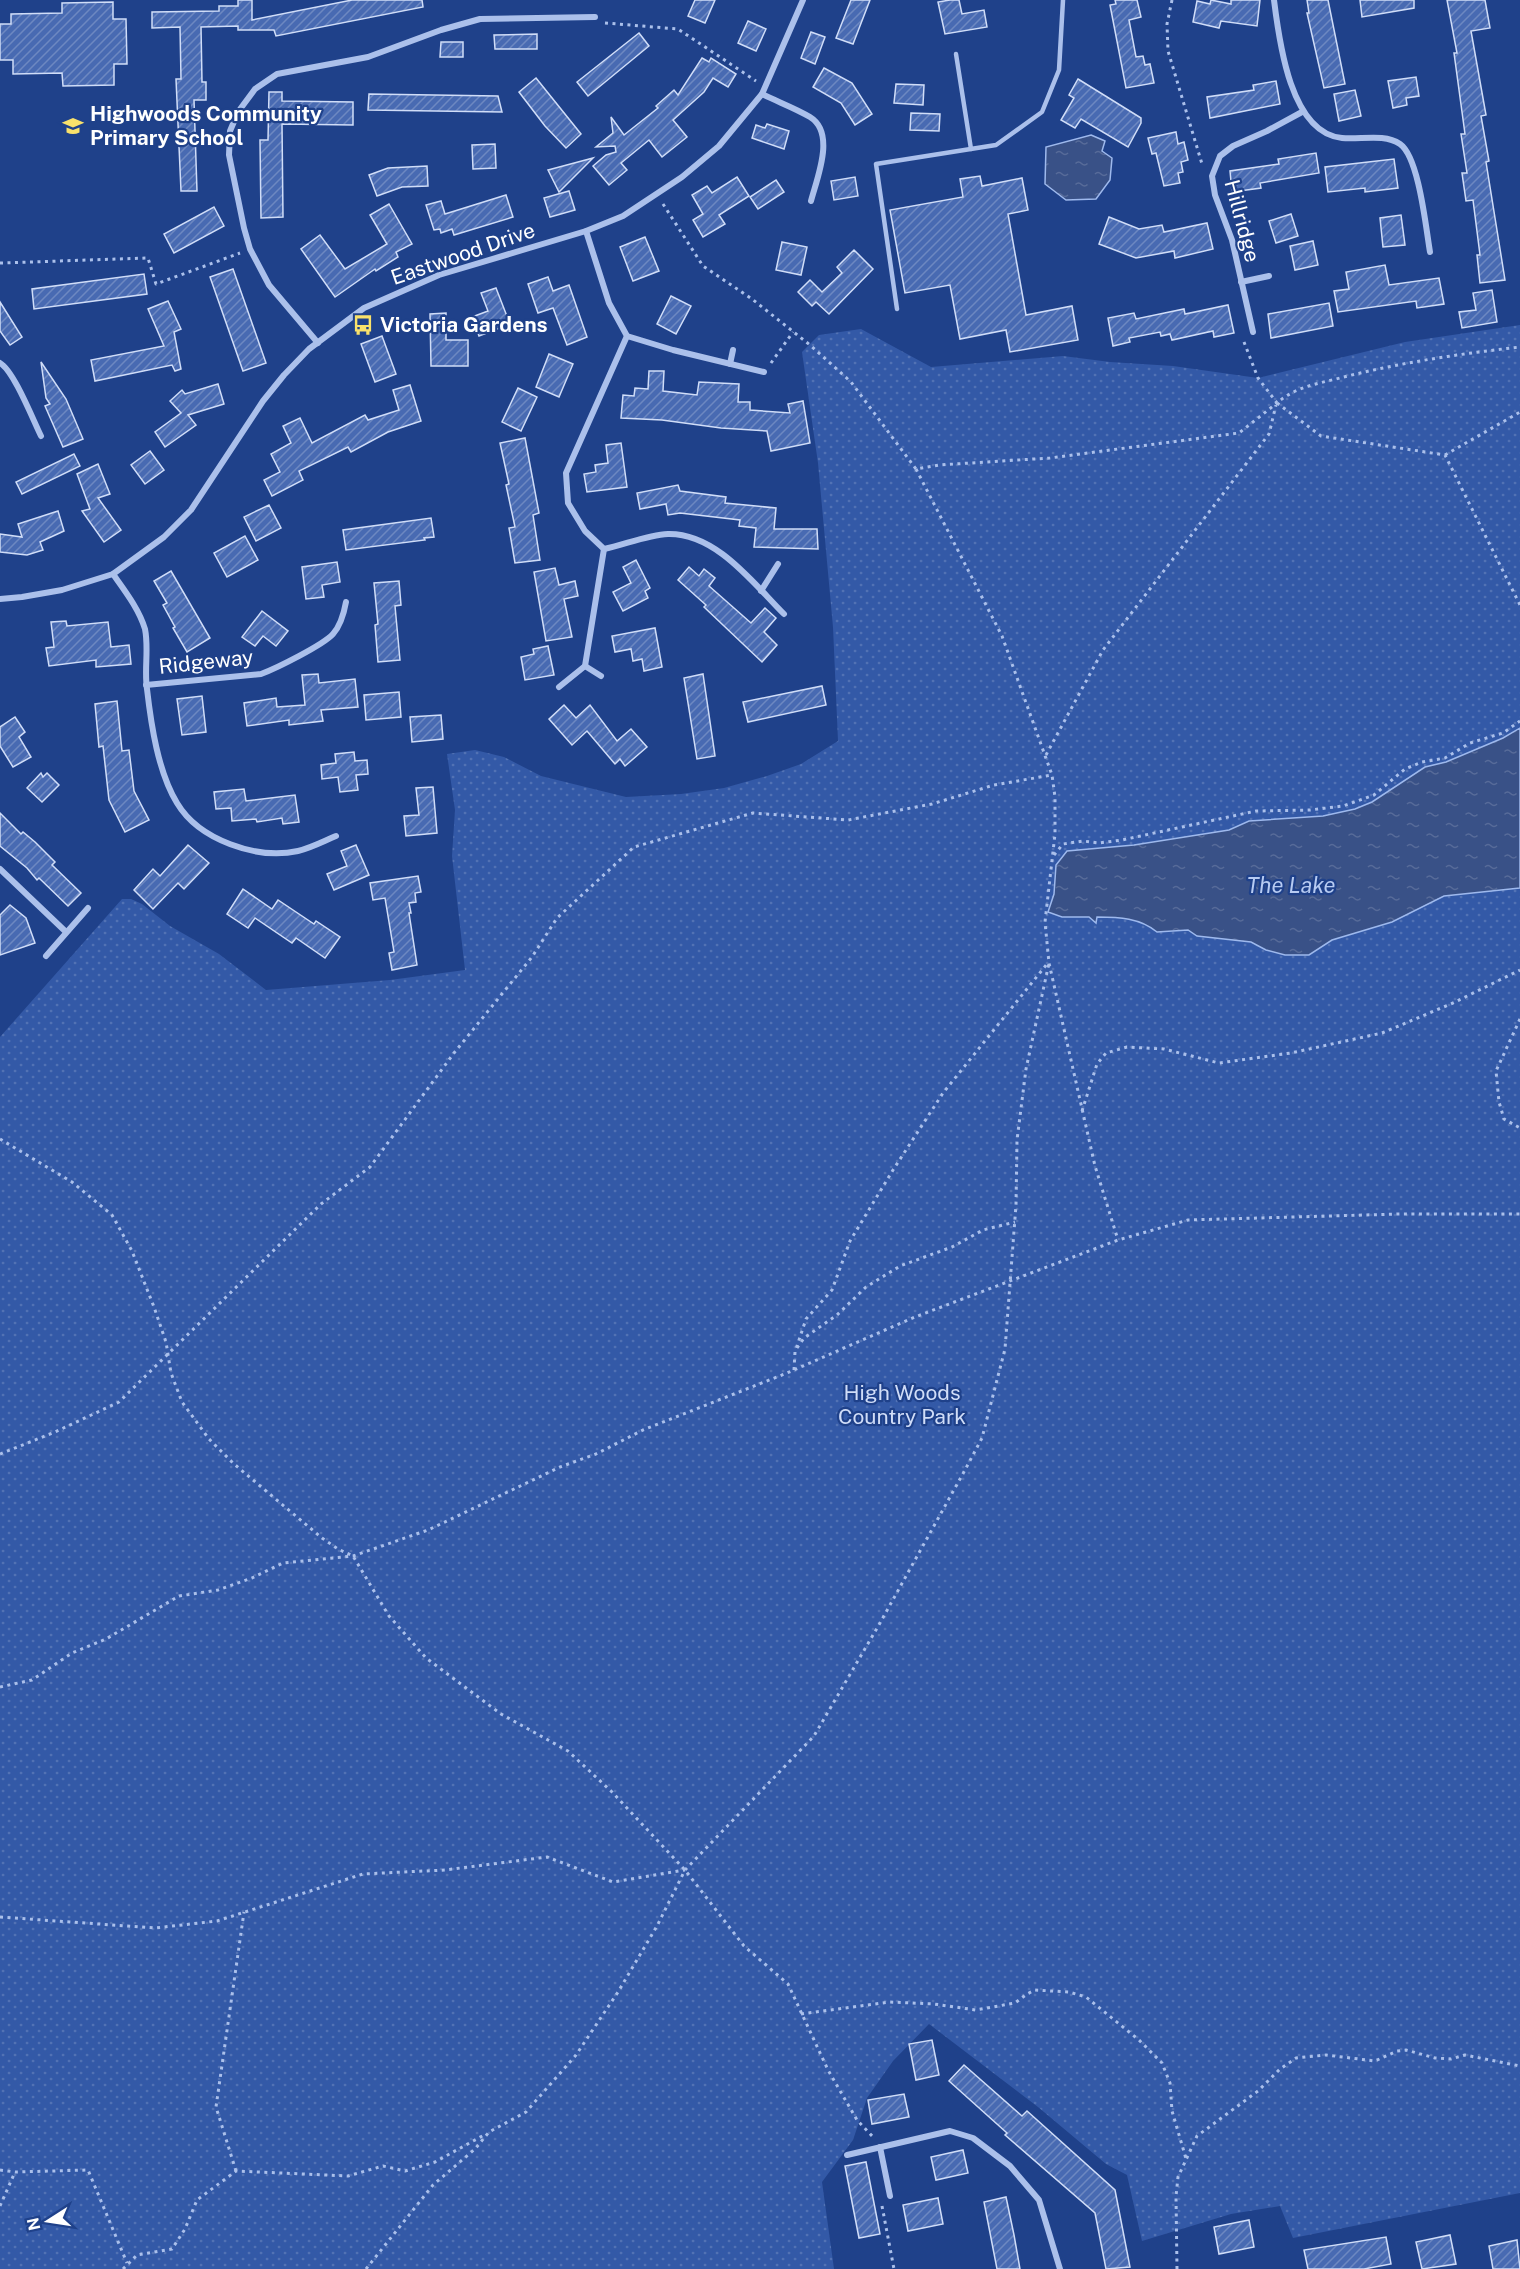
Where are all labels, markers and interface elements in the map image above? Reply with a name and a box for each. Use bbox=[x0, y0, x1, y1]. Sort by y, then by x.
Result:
place label: Highwoods Community Primary School bbox=[90, 101, 322, 150]
school or university icon: Highwoods Community Primary School bbox=[61, 114, 85, 138]
street label: Hillridge bbox=[1220, 177, 1265, 265]
street label: Eastwood Drive bbox=[387, 217, 538, 290]
place label: Victoria Gardens bbox=[380, 312, 548, 337]
bus stop icon: Victoria Gardens bbox=[351, 313, 375, 337]
street label: Ridgeway bbox=[157, 644, 254, 679]
water label: The Lake bbox=[1246, 872, 1336, 898]
park label: High Woods Country Park bbox=[838, 1380, 966, 1429]
north arrow bbox=[18, 2191, 78, 2251]
text: N bbox=[23, 2216, 44, 2232]

